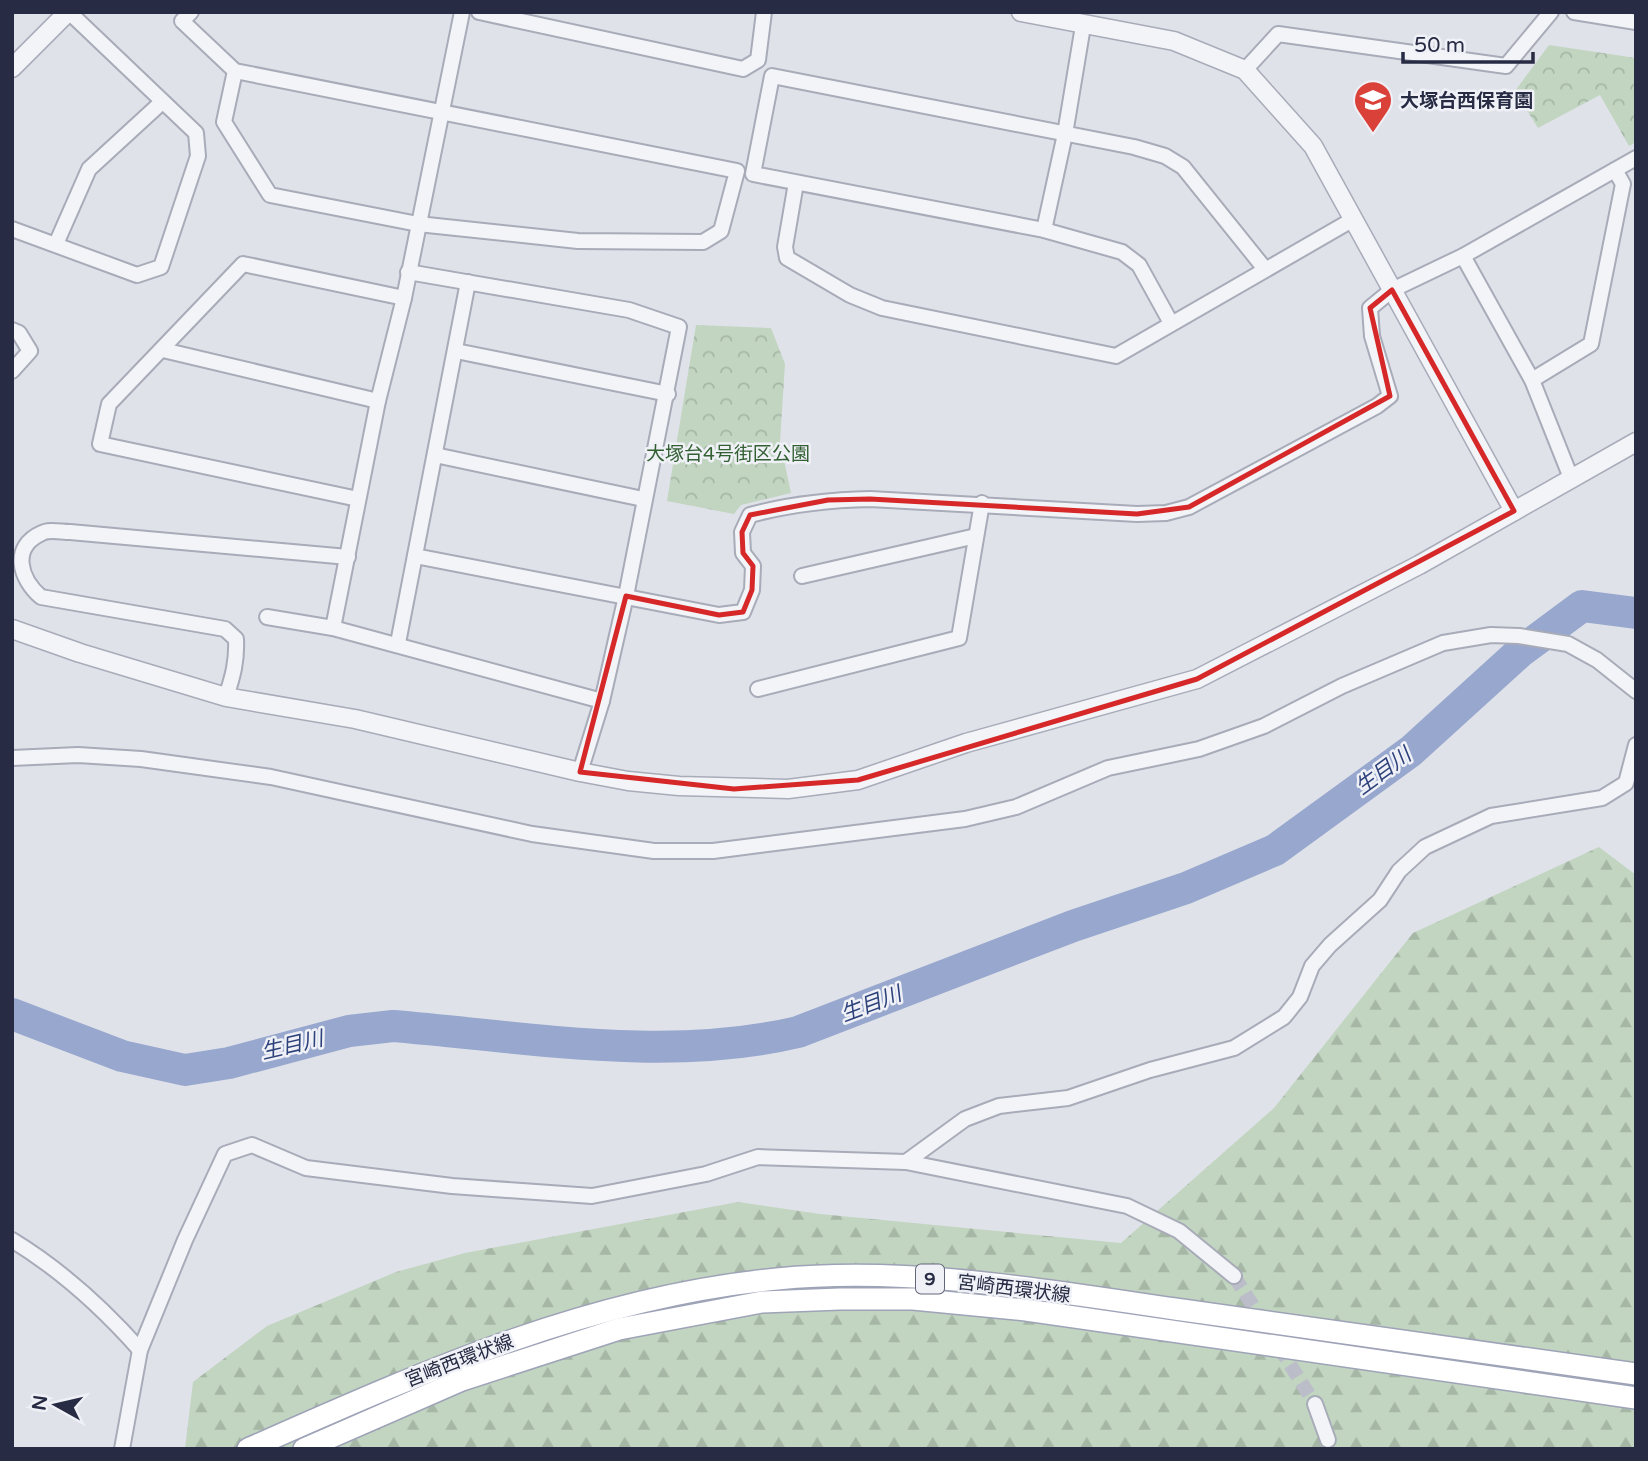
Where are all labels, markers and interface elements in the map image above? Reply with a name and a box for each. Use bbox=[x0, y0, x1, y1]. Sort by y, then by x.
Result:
scale bar bbox=[1403, 21, 1532, 65]
text: 50 m bbox=[1414, 33, 1465, 58]
school or university icon: 大塚台西保育園 bbox=[1352, 79, 1394, 134]
place label: 大塚台西保育園 bbox=[1400, 90, 1533, 112]
park label: 大塚台4号街区公園 bbox=[646, 443, 810, 465]
water label: 生目川 bbox=[1350, 742, 1418, 800]
water label: 生目川 bbox=[837, 981, 907, 1027]
water label: 生目川 bbox=[259, 1026, 328, 1065]
road number: 9 bbox=[916, 1264, 944, 1294]
street label: 宮崎西環状線 bbox=[956, 1271, 1072, 1307]
street label: 宮崎西環状線 bbox=[402, 1330, 517, 1392]
north arrow bbox=[21, 1370, 91, 1440]
text: N bbox=[28, 1394, 52, 1412]

